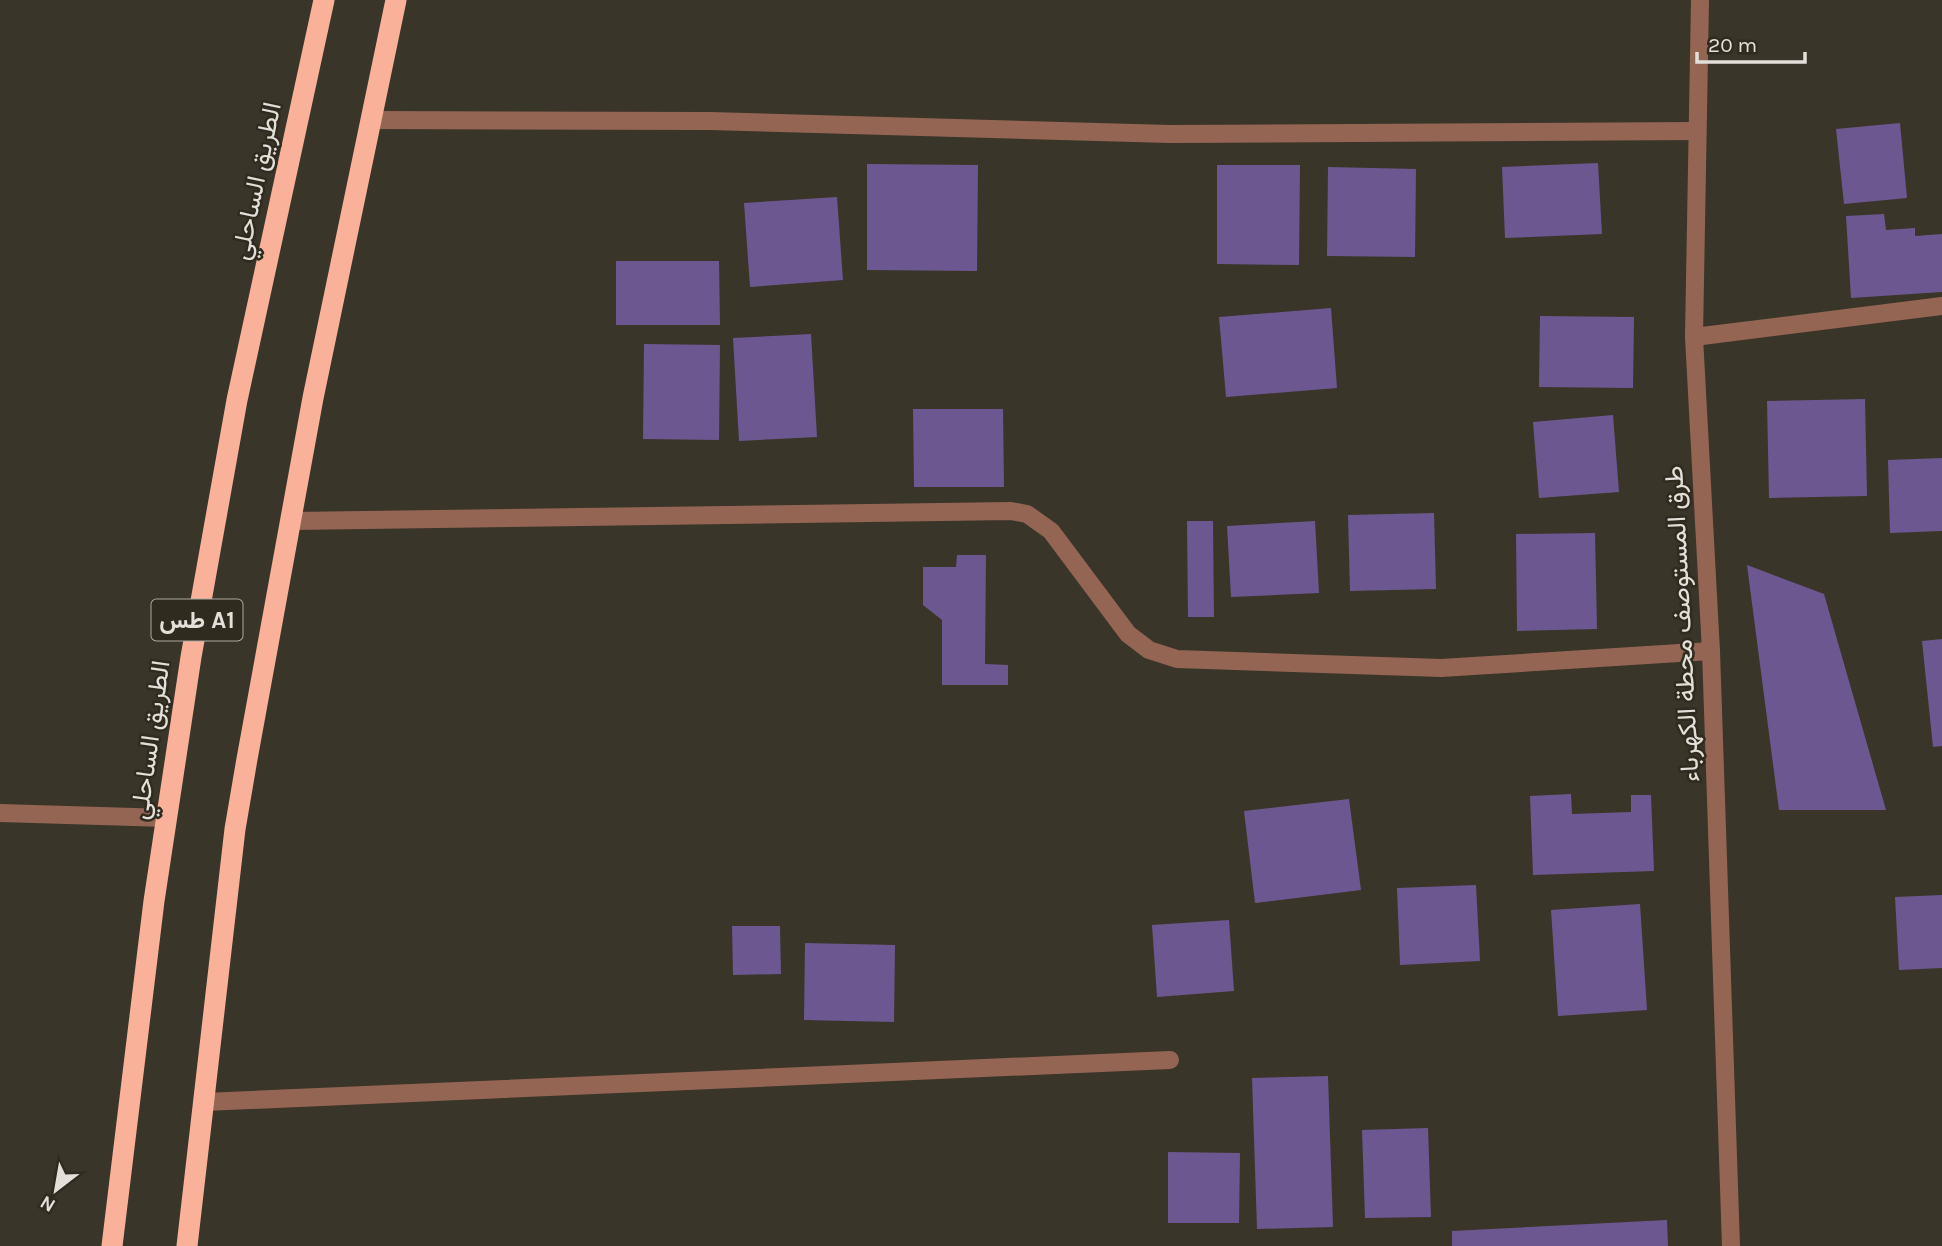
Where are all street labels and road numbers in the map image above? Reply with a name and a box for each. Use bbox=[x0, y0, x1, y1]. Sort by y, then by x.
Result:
street label: الطريق الساحلي bbox=[224, 99, 293, 264]
street label: طرق المستوصف محطة الكهرباء bbox=[1658, 465, 1706, 783]
road number: طس A1 bbox=[152, 600, 242, 640]
street label: الطريق الساحلي bbox=[123, 658, 181, 822]

